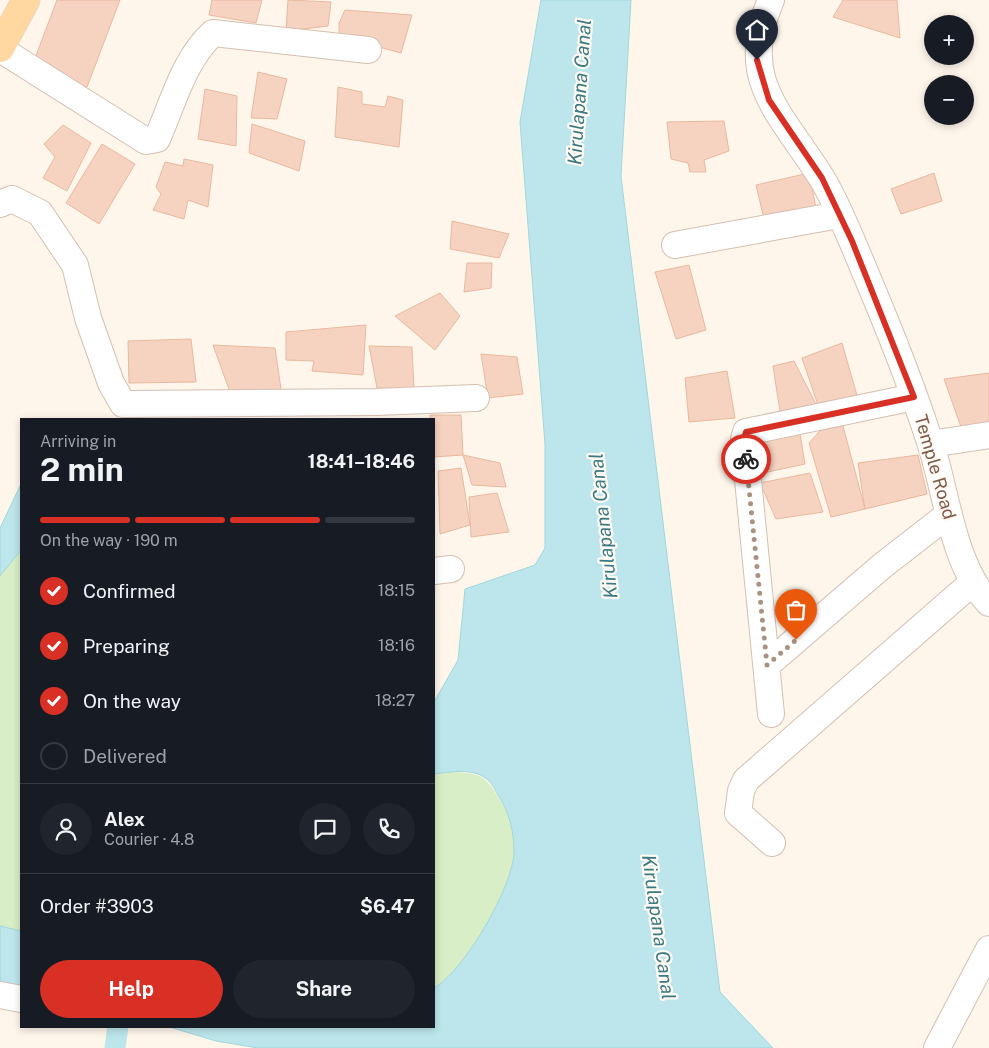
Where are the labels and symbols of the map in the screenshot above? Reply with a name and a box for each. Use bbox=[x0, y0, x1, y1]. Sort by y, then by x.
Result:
pin bbox=[736, 9, 778, 60]
water label: Kirulapana Canal bbox=[563, 18, 595, 166]
street label: Temple Road bbox=[911, 412, 960, 522]
courier bbox=[721, 434, 771, 484]
water label: Kirulapana Canal bbox=[584, 452, 622, 600]
pin bbox=[775, 589, 817, 640]
water label: Kirulapana Canal bbox=[638, 853, 680, 1001]

